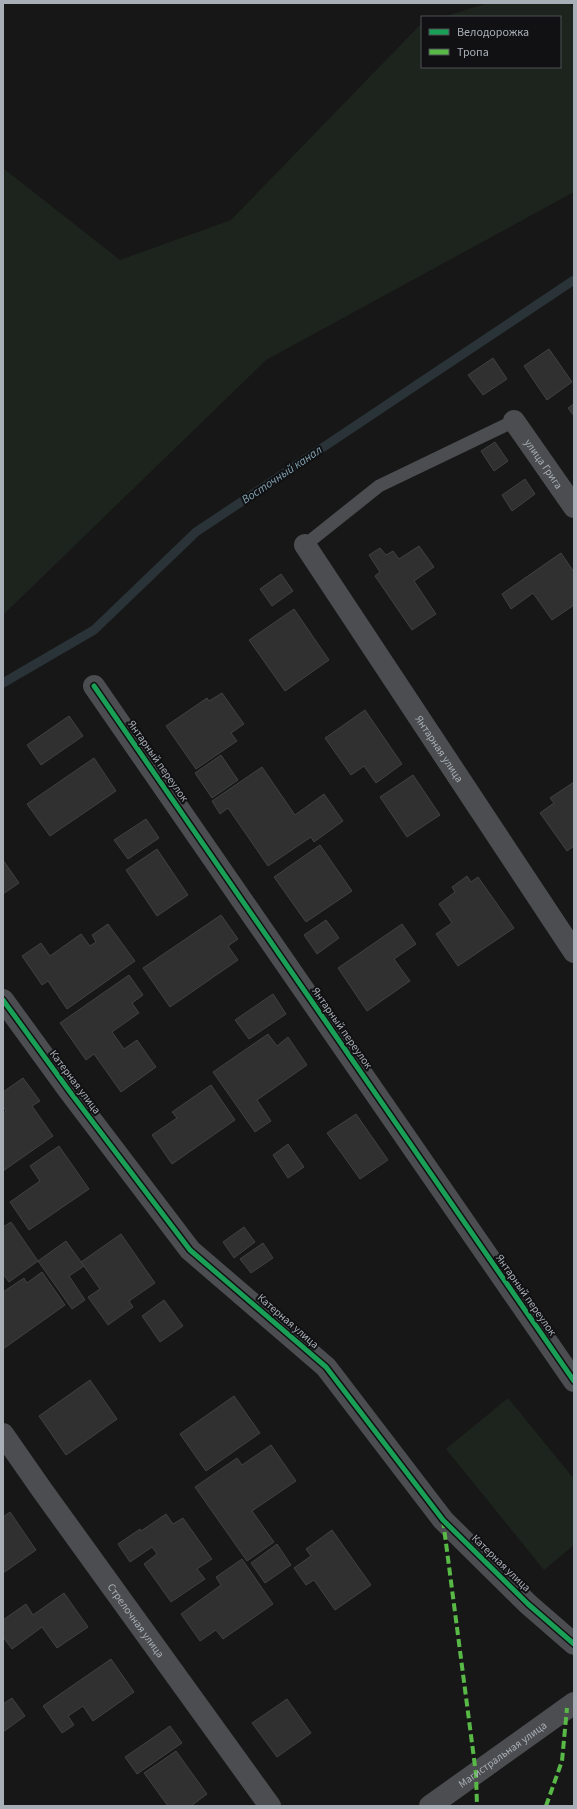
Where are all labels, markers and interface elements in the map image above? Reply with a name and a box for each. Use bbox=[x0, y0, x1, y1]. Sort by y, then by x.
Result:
legend bbox=[421, 16, 561, 68]
text: Велодорожка bbox=[457, 24, 529, 41]
text: Тропа bbox=[457, 44, 489, 61]
street label: улица Грига bbox=[521, 436, 566, 492]
water label: Восточный канал bbox=[238, 442, 326, 508]
street label: Янтарная улица bbox=[412, 712, 467, 785]
street label: Янтарный переулок bbox=[124, 717, 192, 805]
street label: Янтарный переулок bbox=[308, 984, 376, 1072]
street label: Катерная улица bbox=[46, 1047, 104, 1117]
street label: Янтарный переулок bbox=[492, 1251, 560, 1339]
street label: Катерная улица bbox=[254, 1290, 322, 1352]
street label: Катерная улица bbox=[468, 1531, 534, 1595]
street label: Стрелочная улица bbox=[104, 1580, 168, 1661]
street label: Магистральная улица bbox=[455, 1717, 550, 1791]

